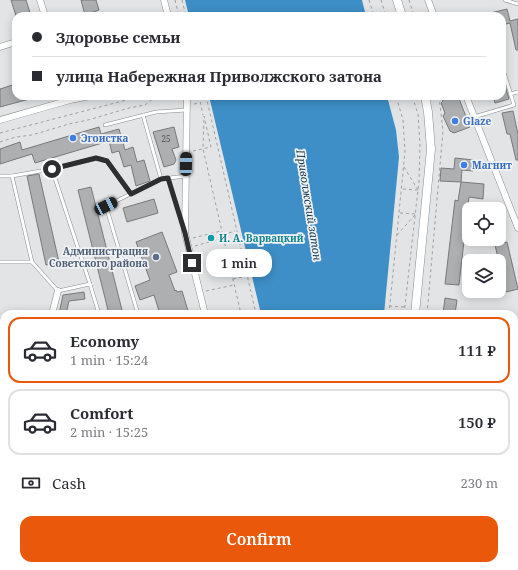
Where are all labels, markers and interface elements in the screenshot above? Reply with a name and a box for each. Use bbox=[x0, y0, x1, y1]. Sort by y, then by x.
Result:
text: Здоровье семьи bbox=[56, 27, 180, 47]
text: улица Набережная Приволжского затона bbox=[56, 66, 382, 86]
place label: Glaze bbox=[463, 114, 492, 128]
marker: Glaze bbox=[450, 116, 460, 126]
place label: Эгоистка bbox=[81, 131, 128, 145]
marker: Эгоистка bbox=[68, 133, 78, 143]
house number: 25 bbox=[162, 133, 170, 144]
water label: Приволжский затон bbox=[293, 147, 326, 262]
car bbox=[180, 152, 192, 176]
place label: Магнит bbox=[472, 158, 512, 172]
route start bbox=[43, 160, 61, 178]
marker: Магнит bbox=[459, 160, 469, 170]
car bbox=[93, 195, 119, 217]
map controls bbox=[462, 202, 506, 298]
button: locate bbox=[462, 202, 506, 246]
place label: И. А. Варвацкий bbox=[219, 231, 304, 245]
marker: И. А. Варвацкий bbox=[206, 233, 216, 243]
place label: Администрация Советского района bbox=[49, 244, 148, 270]
callout: 1 min bbox=[206, 249, 272, 277]
marker: Администрация Советского района bbox=[151, 252, 161, 262]
route end bbox=[183, 254, 201, 272]
text: 1 min bbox=[221, 254, 257, 272]
button: layers bbox=[462, 254, 506, 298]
text: Economy bbox=[70, 331, 139, 351]
icon: car bbox=[22, 332, 58, 368]
text: 111 ₽ bbox=[458, 340, 496, 360]
text: 1 min · 15:24 bbox=[70, 351, 148, 369]
text: Comfort bbox=[70, 403, 133, 423]
icon: car bbox=[22, 404, 58, 440]
text: 150 ₽ bbox=[458, 412, 496, 432]
text: 2 min · 15:25 bbox=[70, 423, 148, 441]
icon: cash bbox=[20, 472, 42, 494]
text: Cash bbox=[52, 473, 86, 493]
text: 230 m bbox=[461, 474, 498, 492]
button: Confirm bbox=[20, 516, 498, 562]

